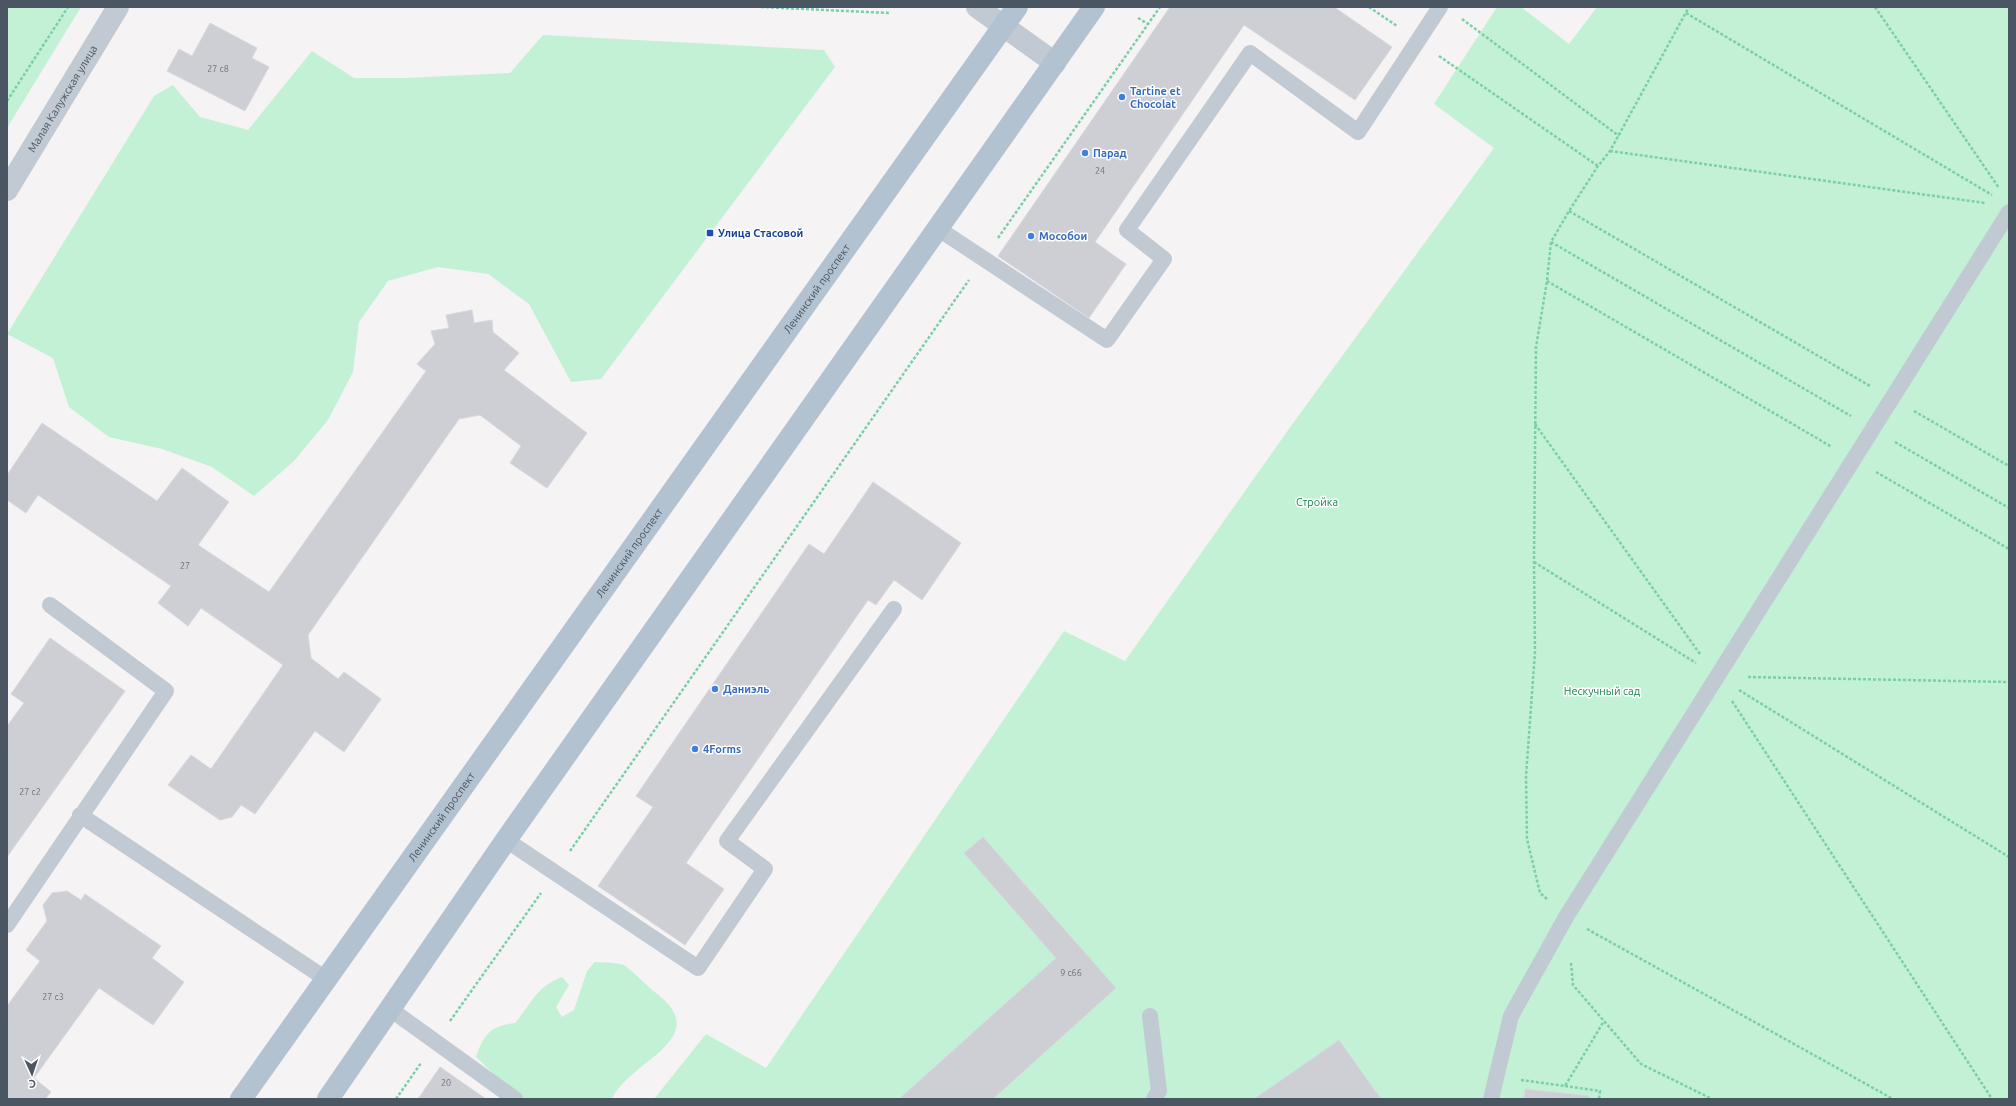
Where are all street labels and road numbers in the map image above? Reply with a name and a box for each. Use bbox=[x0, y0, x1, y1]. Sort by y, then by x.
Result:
street label: Малая Калужская улица bbox=[25, 43, 99, 154]
street label: Ленинский проспект bbox=[781, 242, 853, 336]
street label: Ленинский проспект bbox=[593, 506, 665, 600]
street label: Ленинский проспект bbox=[406, 770, 477, 864]

